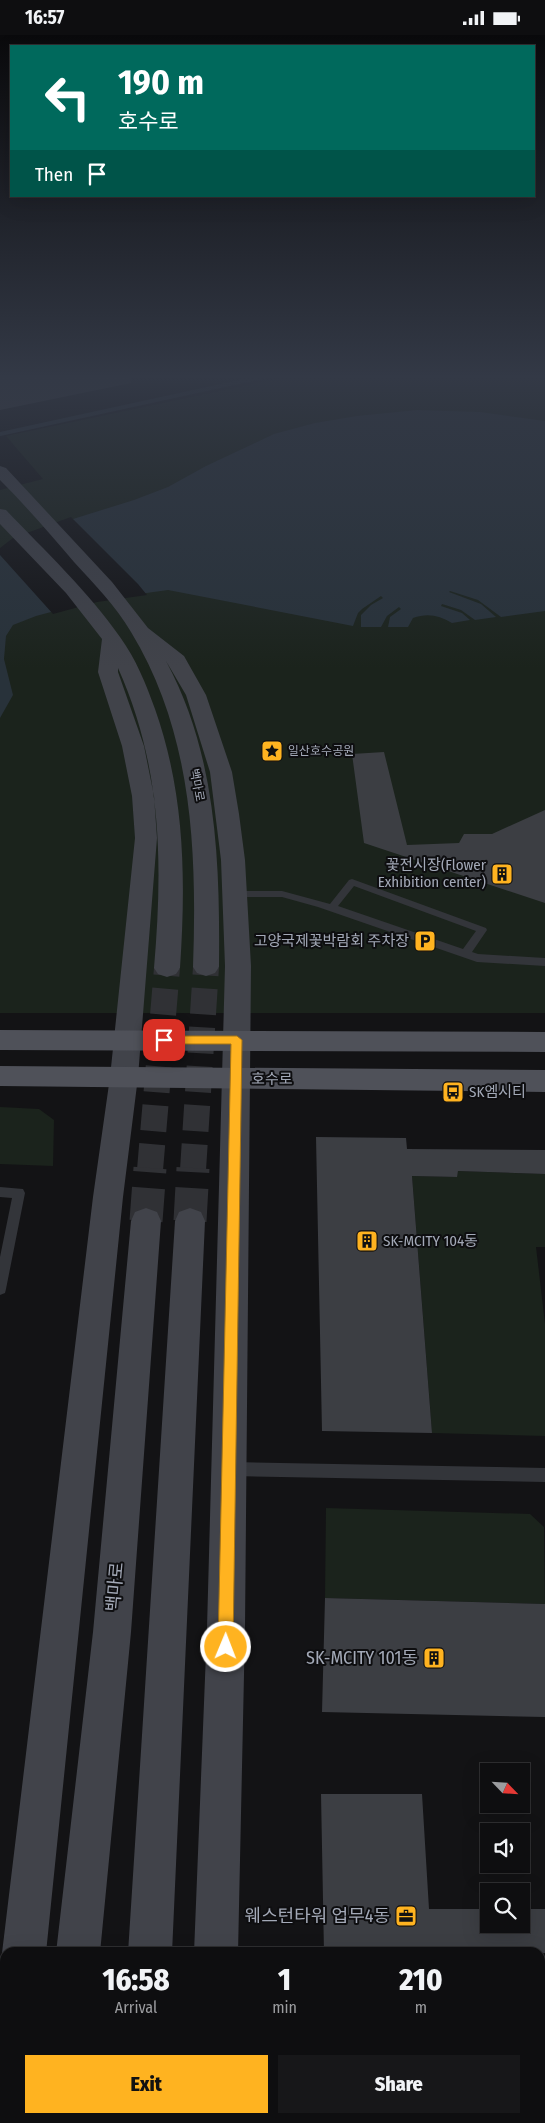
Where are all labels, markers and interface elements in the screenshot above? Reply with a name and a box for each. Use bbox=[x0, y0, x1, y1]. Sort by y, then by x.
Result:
text: 16:57 bbox=[25, 6, 64, 29]
text: 190 m bbox=[118, 61, 204, 103]
icon: left bbox=[35, 65, 100, 130]
text: 호수로 bbox=[118, 108, 179, 135]
icon: arrive bbox=[83, 160, 111, 188]
text: Then bbox=[35, 163, 73, 186]
place icon: 일산호수공원 bbox=[260, 739, 284, 763]
place label: 일산호수공원 bbox=[288, 744, 354, 758]
street label: 백마로 bbox=[187, 767, 207, 803]
place label: 꽃전시장(Flower Exhibition center) bbox=[378, 856, 487, 891]
building icon: 꽃전시장(Flower Exhibition center) bbox=[490, 862, 514, 886]
parking icon: 고양국제꽃박람회 주차장 bbox=[413, 929, 437, 953]
place label: 고양국제꽃박람회 주차장 bbox=[254, 932, 409, 950]
pin bbox=[143, 1019, 185, 1061]
icon: arrive bbox=[150, 1026, 178, 1054]
street label: 호수로 bbox=[251, 1070, 293, 1088]
bus stop icon: SK엠시티 bbox=[441, 1080, 465, 1104]
place label: SK엠시티 bbox=[469, 1083, 526, 1101]
building icon: SK-MCITY 104동 bbox=[355, 1229, 379, 1253]
place label: SK-MCITY 104동 bbox=[383, 1232, 478, 1250]
street label: 백마로 bbox=[102, 1561, 128, 1613]
position arrow bbox=[199, 1620, 251, 1672]
building icon: SK-MCITY 101동 bbox=[422, 1646, 446, 1670]
place label: SK-MCITY 101동 bbox=[306, 1647, 418, 1669]
north arrow bbox=[480, 1763, 530, 1813]
map controls bbox=[480, 1763, 530, 1933]
button: sound bbox=[480, 1823, 530, 1873]
button: search bbox=[480, 1883, 530, 1933]
office icon: 웨스턴타워 업무4동 bbox=[394, 1904, 418, 1928]
place label: 웨스턴타워 업무4동 bbox=[245, 1905, 390, 1927]
text: 16:58 bbox=[102, 1962, 170, 1998]
text: 1 bbox=[278, 1962, 291, 1998]
text: 210 bbox=[399, 1962, 443, 1998]
text: Arrival bbox=[115, 1998, 157, 2017]
text: min bbox=[272, 1998, 297, 2017]
text: m bbox=[415, 1998, 427, 2017]
button: Exit bbox=[25, 2055, 268, 2113]
button: Share bbox=[278, 2055, 520, 2113]

